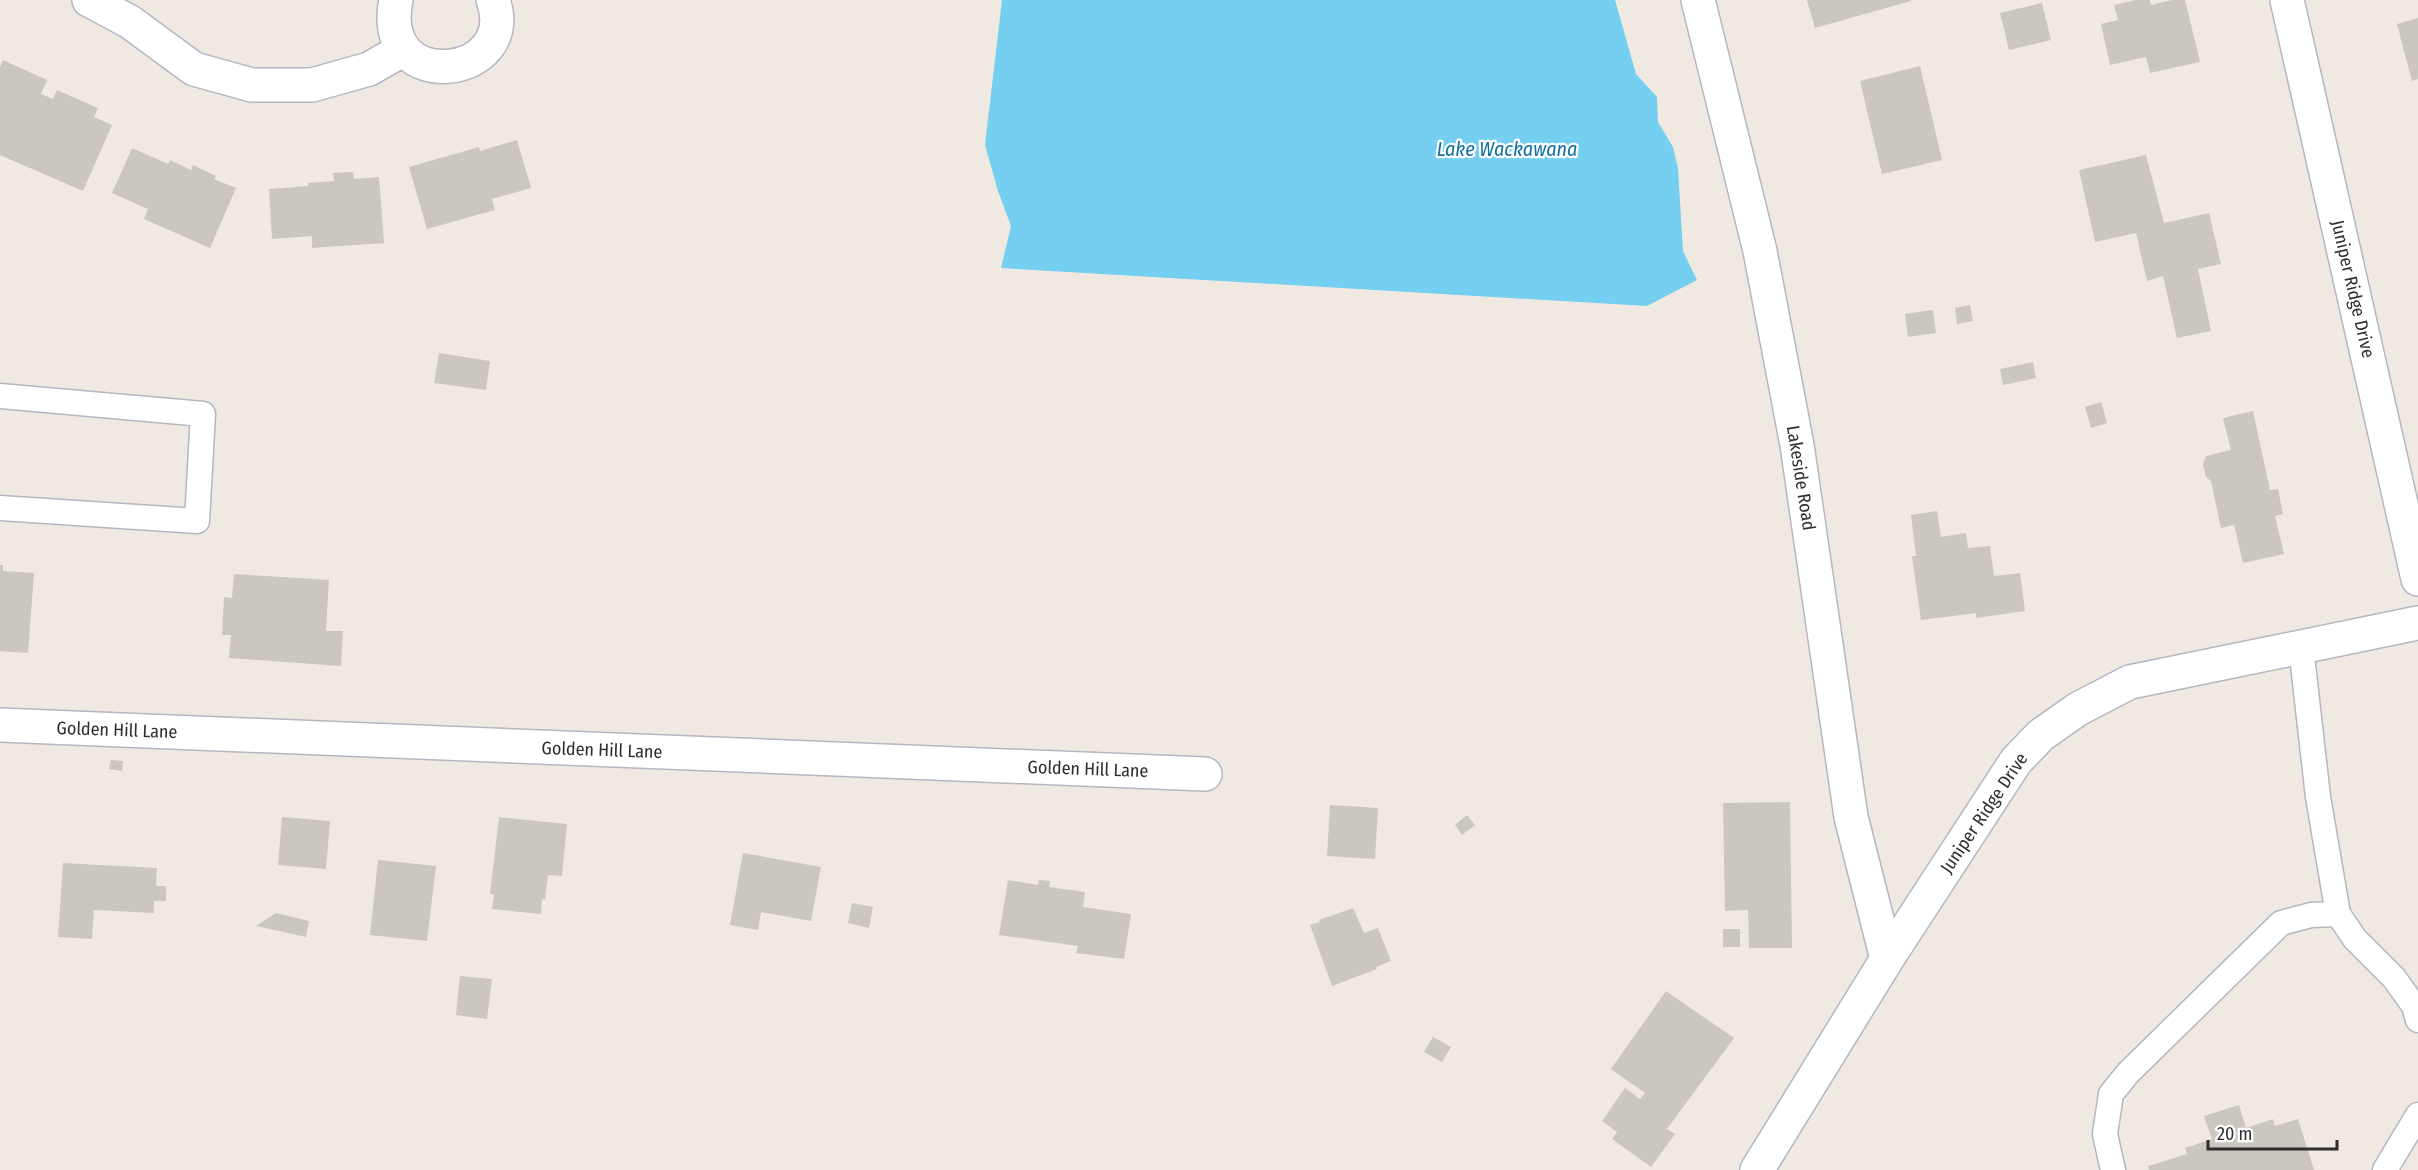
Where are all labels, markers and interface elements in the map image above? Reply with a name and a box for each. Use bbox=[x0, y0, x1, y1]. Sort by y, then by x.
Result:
water label: Lake Wackawana bbox=[1437, 137, 1577, 161]
street label: Juniper Ridge Drive bbox=[2326, 218, 2380, 360]
street label: Lakeside Road bbox=[1782, 424, 1820, 532]
street label: Golden Hill Lane bbox=[56, 717, 178, 743]
street label: Golden Hill Lane bbox=[541, 737, 663, 763]
street label: Juniper Ridge Drive bbox=[1936, 748, 2033, 877]
street label: Golden Hill Lane bbox=[1027, 756, 1149, 782]
scale bar bbox=[2208, 1113, 2337, 1151]
text: 20 m bbox=[2217, 1123, 2252, 1145]

